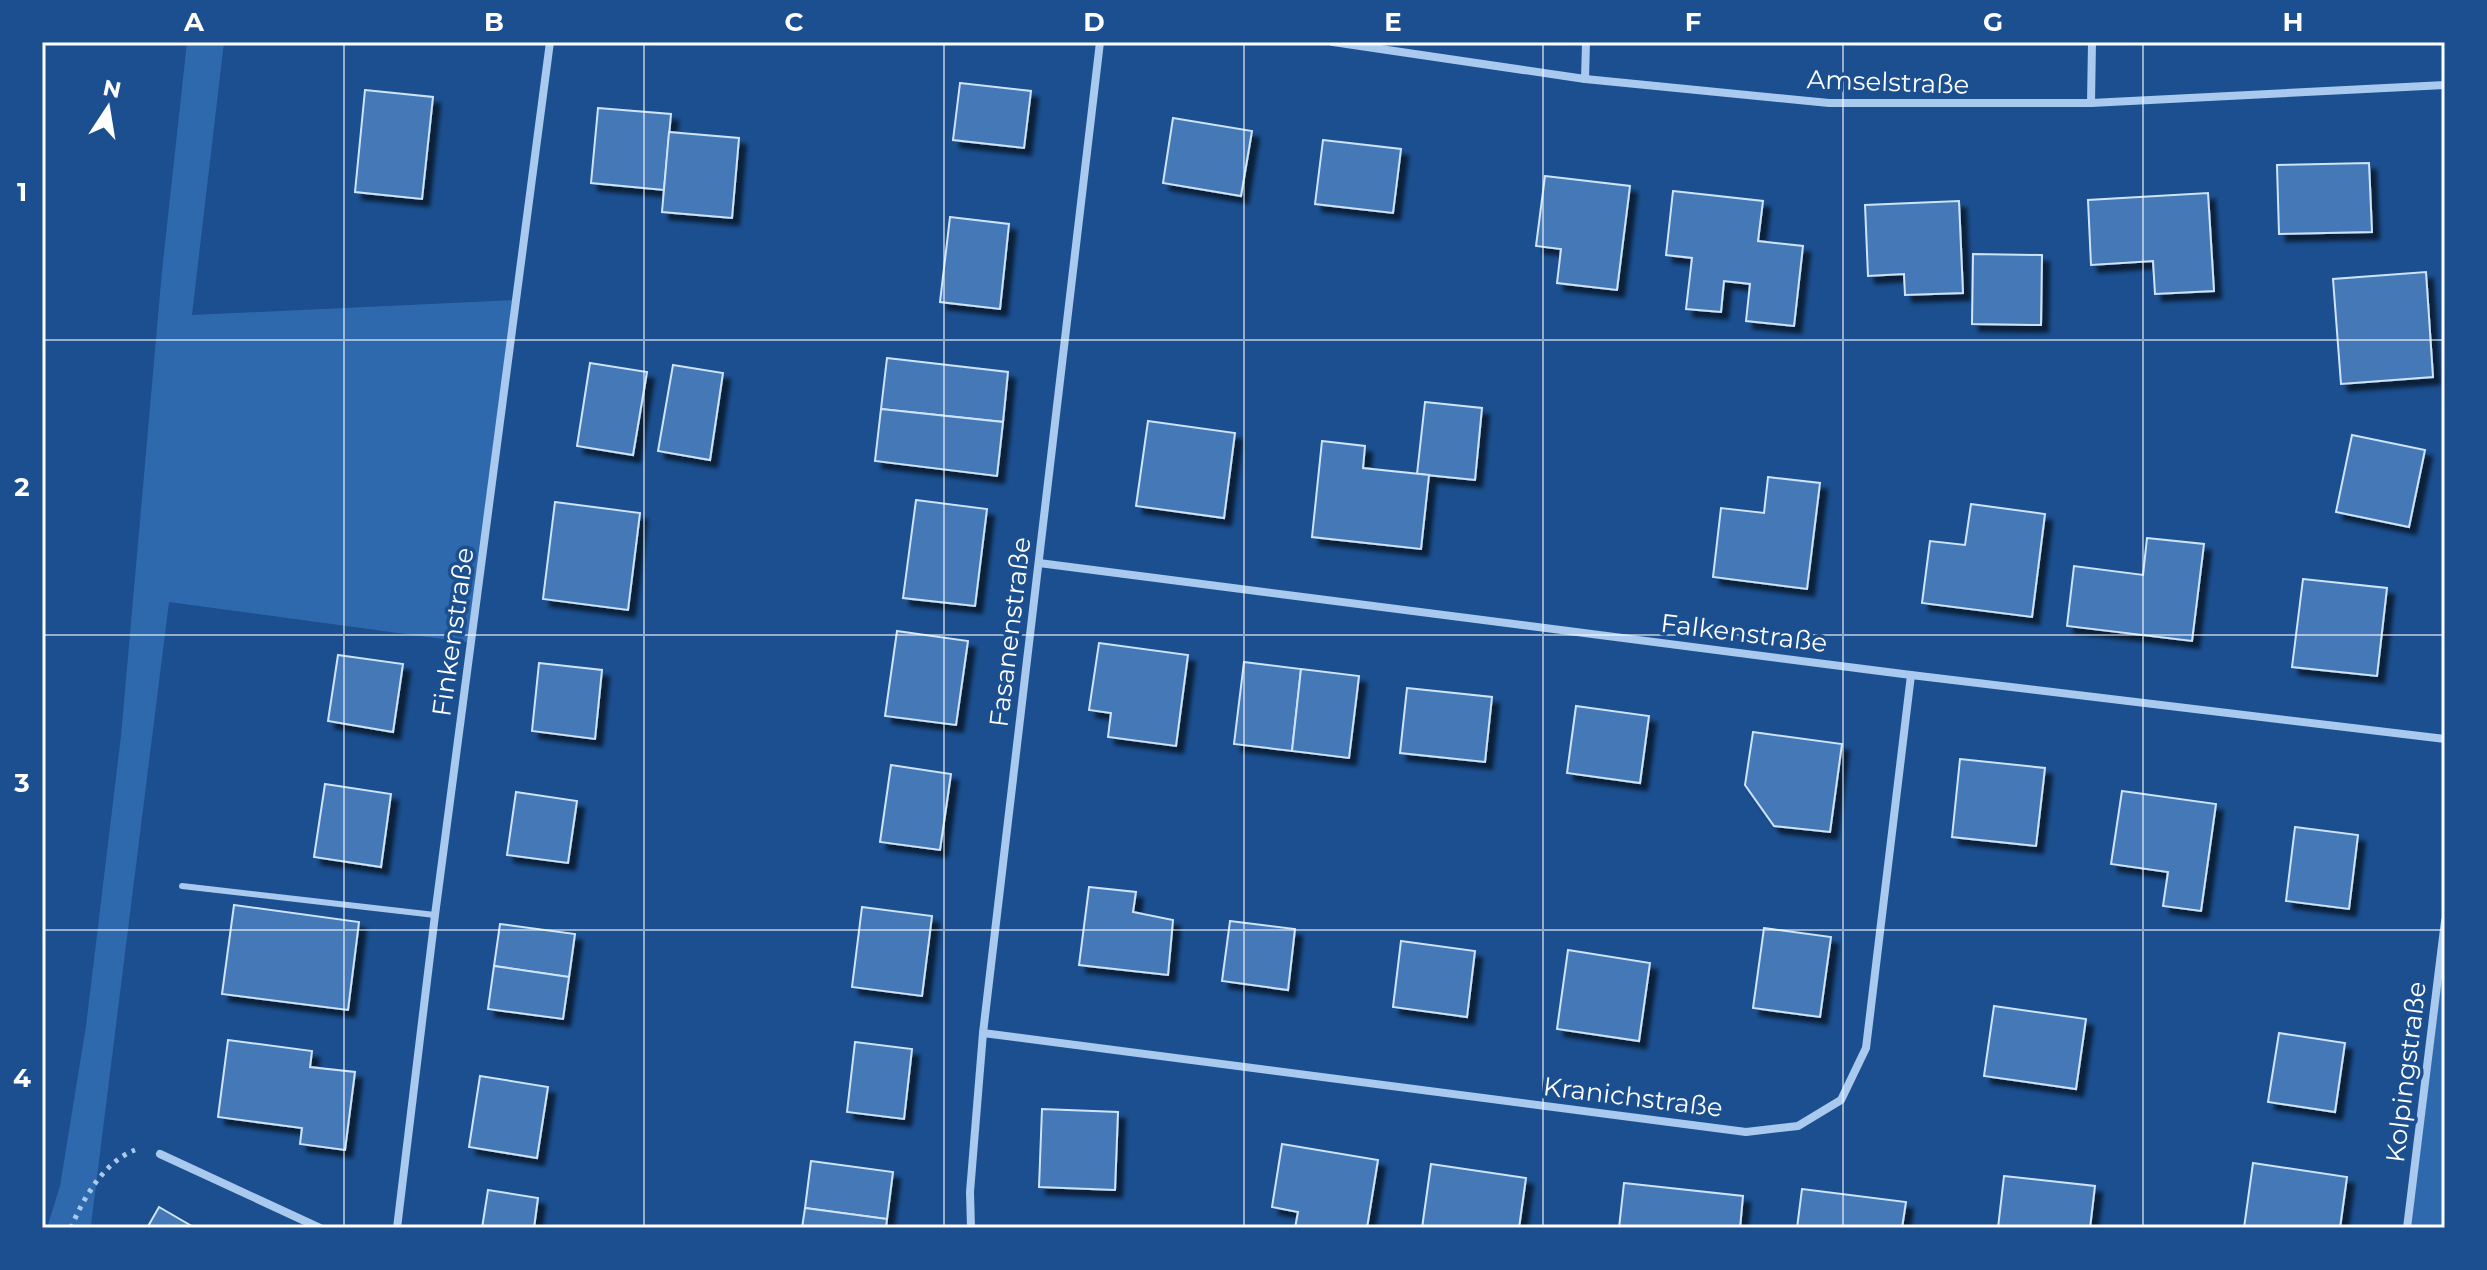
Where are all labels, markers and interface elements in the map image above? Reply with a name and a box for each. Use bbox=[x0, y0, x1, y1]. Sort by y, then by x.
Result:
text: A bbox=[183, 6, 205, 38]
text: B bbox=[484, 6, 504, 38]
text: C bbox=[785, 6, 804, 38]
text: D bbox=[1083, 6, 1105, 38]
text: E bbox=[1384, 6, 1402, 38]
text: F bbox=[1685, 6, 1701, 38]
text: G bbox=[1983, 6, 2003, 38]
text: H bbox=[2282, 6, 2304, 38]
street label: Amselstraße bbox=[1806, 63, 1970, 101]
north arrow bbox=[68, 68, 148, 148]
text: N bbox=[101, 74, 124, 104]
text: 1 bbox=[17, 176, 27, 208]
text: 2 bbox=[14, 471, 30, 503]
street label: Fasanenstraße bbox=[982, 535, 1038, 729]
street label: Finkenstraße bbox=[425, 545, 481, 719]
street label: Falkenstraße bbox=[1659, 607, 1829, 659]
text: 3 bbox=[13, 767, 30, 799]
street label: Kolpingstraße bbox=[2379, 980, 2433, 1164]
text: 4 bbox=[13, 1062, 31, 1094]
street label: Kranichstraße bbox=[1541, 1070, 1725, 1124]

